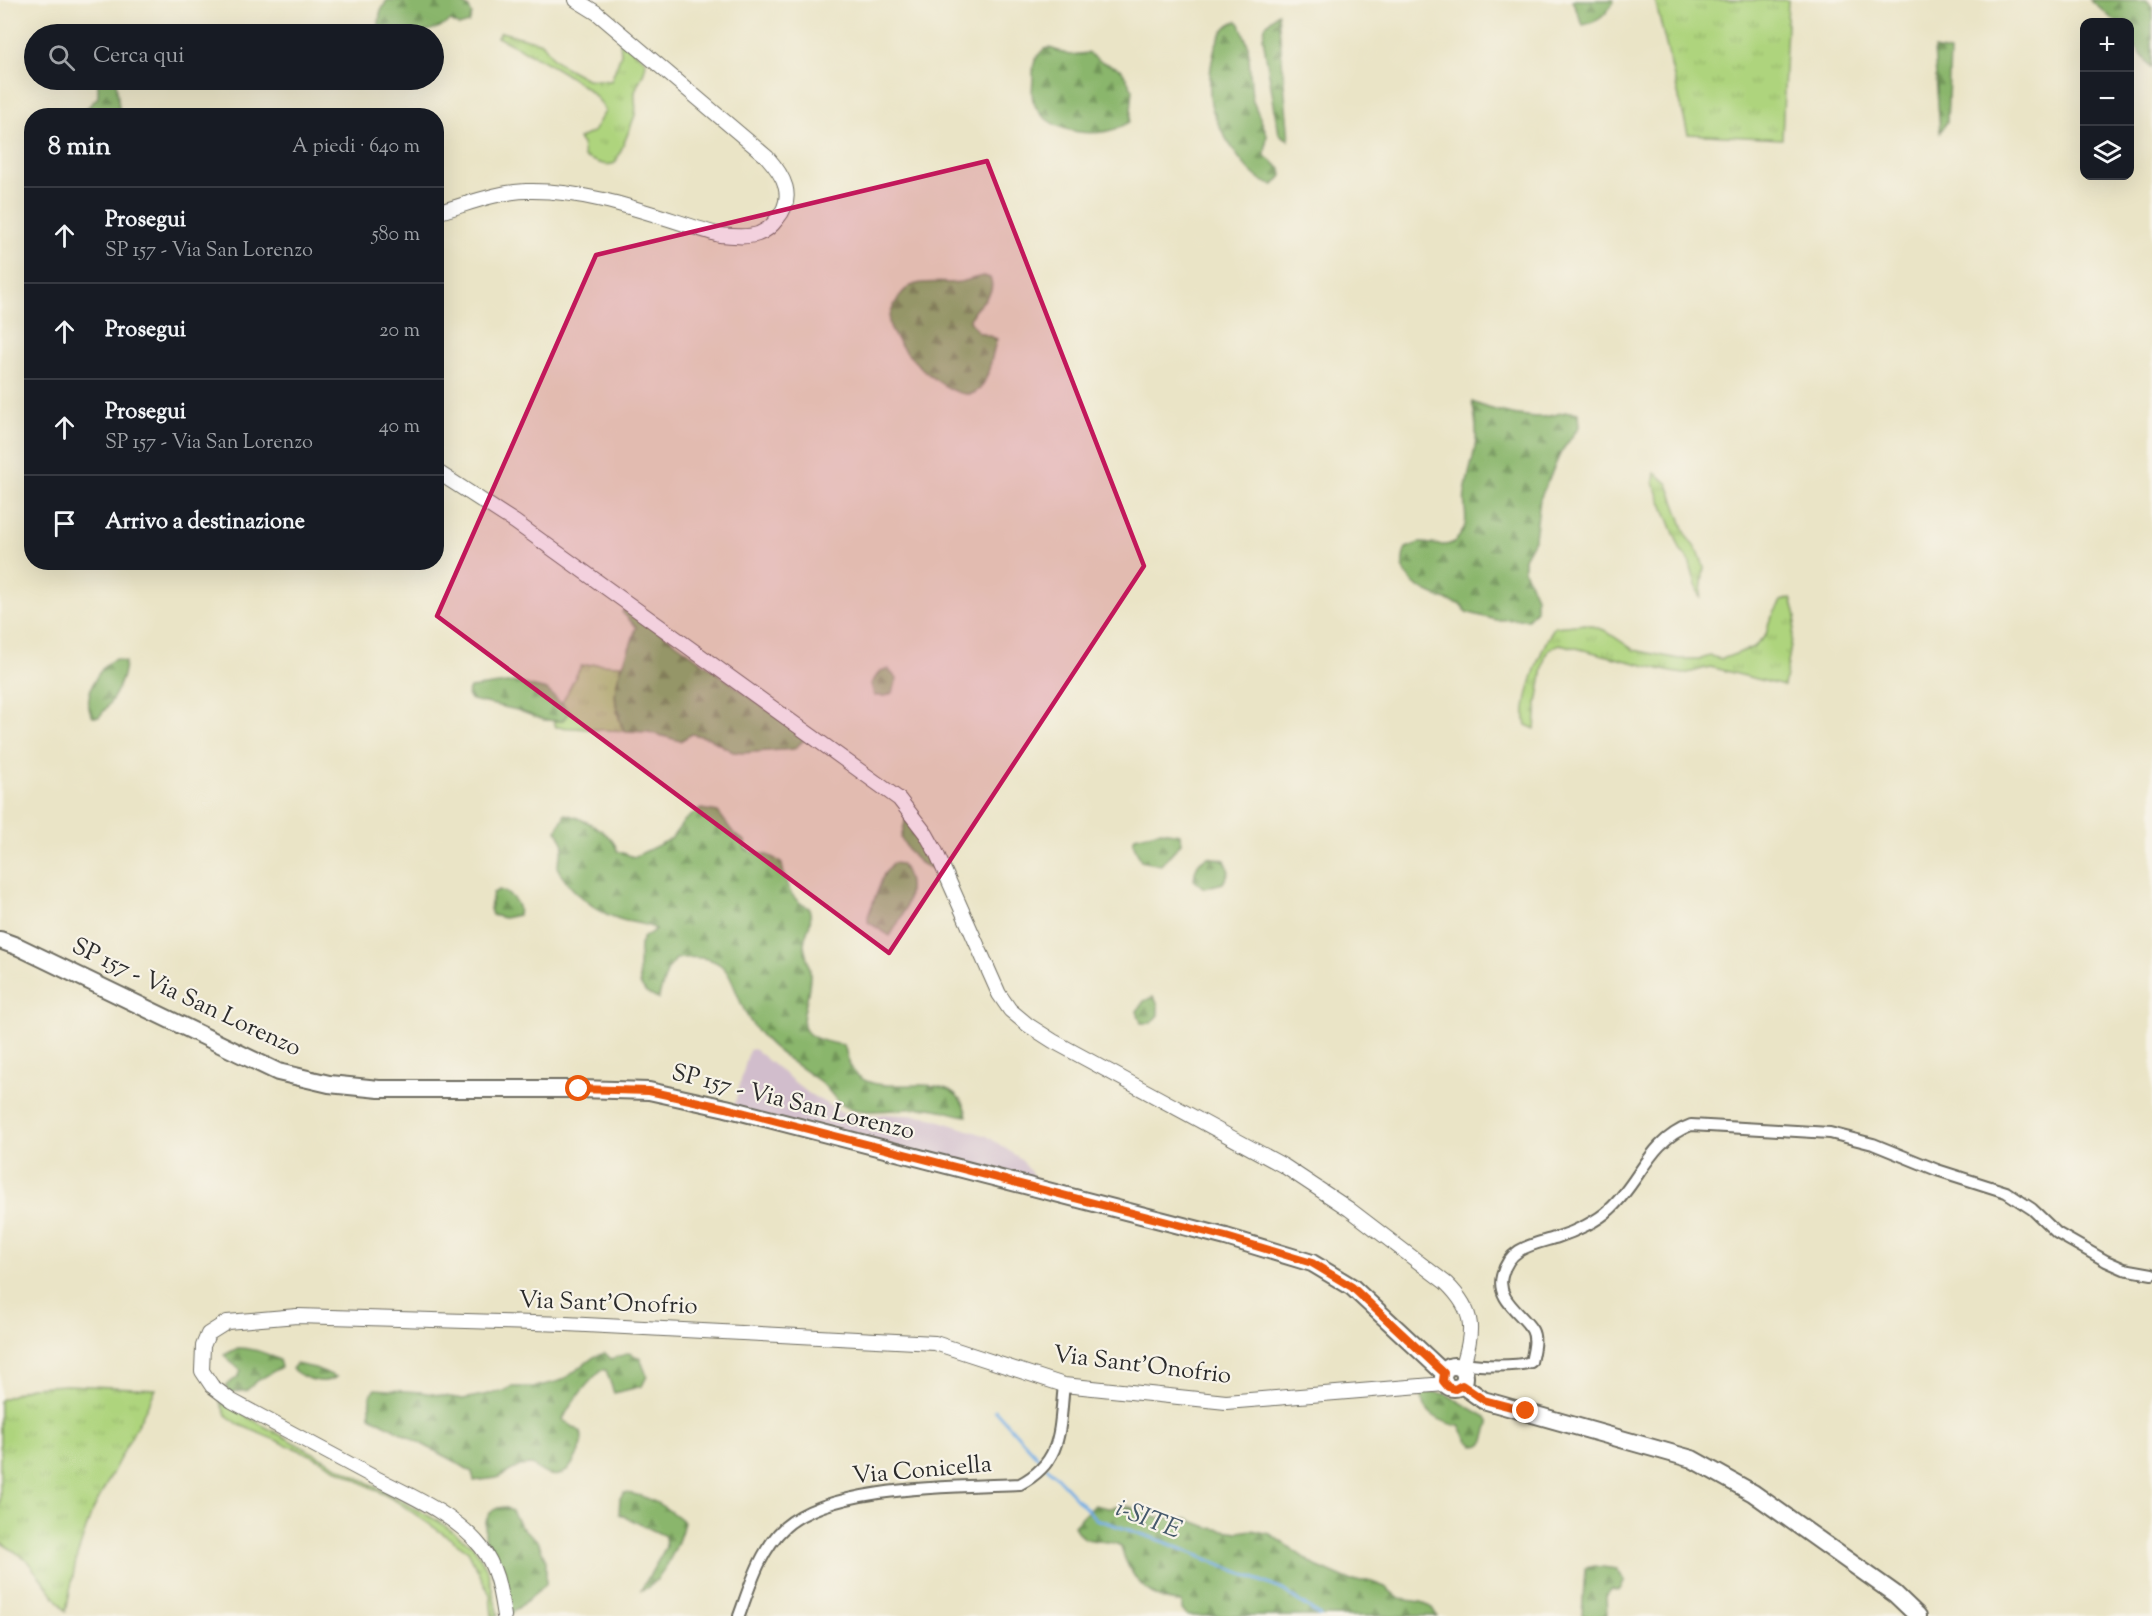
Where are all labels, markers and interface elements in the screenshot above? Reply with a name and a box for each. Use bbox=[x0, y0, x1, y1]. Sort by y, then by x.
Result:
map controls bbox=[2080, 18, 2134, 180]
button: + bbox=[2080, 18, 2134, 72]
search box bbox=[24, 24, 444, 90]
icon: search bbox=[45, 41, 78, 74]
text: Cerca qui bbox=[93, 41, 184, 73]
button: − bbox=[2080, 72, 2134, 126]
button: layers bbox=[2080, 126, 2134, 180]
text: 8 min bbox=[48, 129, 111, 166]
text: A piedi · 640 m bbox=[292, 133, 420, 162]
text: Prosegui bbox=[105, 205, 186, 237]
icon: ahead bbox=[48, 219, 81, 252]
text: 580 m bbox=[372, 221, 420, 250]
text: SP 157 - Via San Lorenzo bbox=[105, 237, 313, 266]
icon: ahead bbox=[48, 315, 81, 348]
text: Prosegui bbox=[105, 315, 186, 347]
text: 20 m bbox=[379, 317, 420, 346]
text: Prosegui bbox=[105, 397, 186, 429]
icon: ahead bbox=[48, 411, 81, 444]
text: 40 m bbox=[379, 413, 420, 442]
text: SP 157 - Via San Lorenzo bbox=[105, 429, 313, 458]
icon: arrive bbox=[48, 507, 81, 540]
text: Arrivo a destinazione bbox=[105, 507, 305, 539]
street label: SP 157 - Via San Lorenzo bbox=[66, 930, 306, 1066]
street label: SP 157 - Via San Lorenzo bbox=[668, 1056, 918, 1150]
route start bbox=[565, 1075, 591, 1101]
street label: Via Sant'Onofrio bbox=[518, 1284, 698, 1324]
street label: Via Sant'Onofrio bbox=[1051, 1338, 1233, 1394]
route end bbox=[1512, 1397, 1538, 1423]
street label: Via Conicella bbox=[851, 1448, 993, 1494]
water label: i-SITE bbox=[1110, 1491, 1187, 1550]

